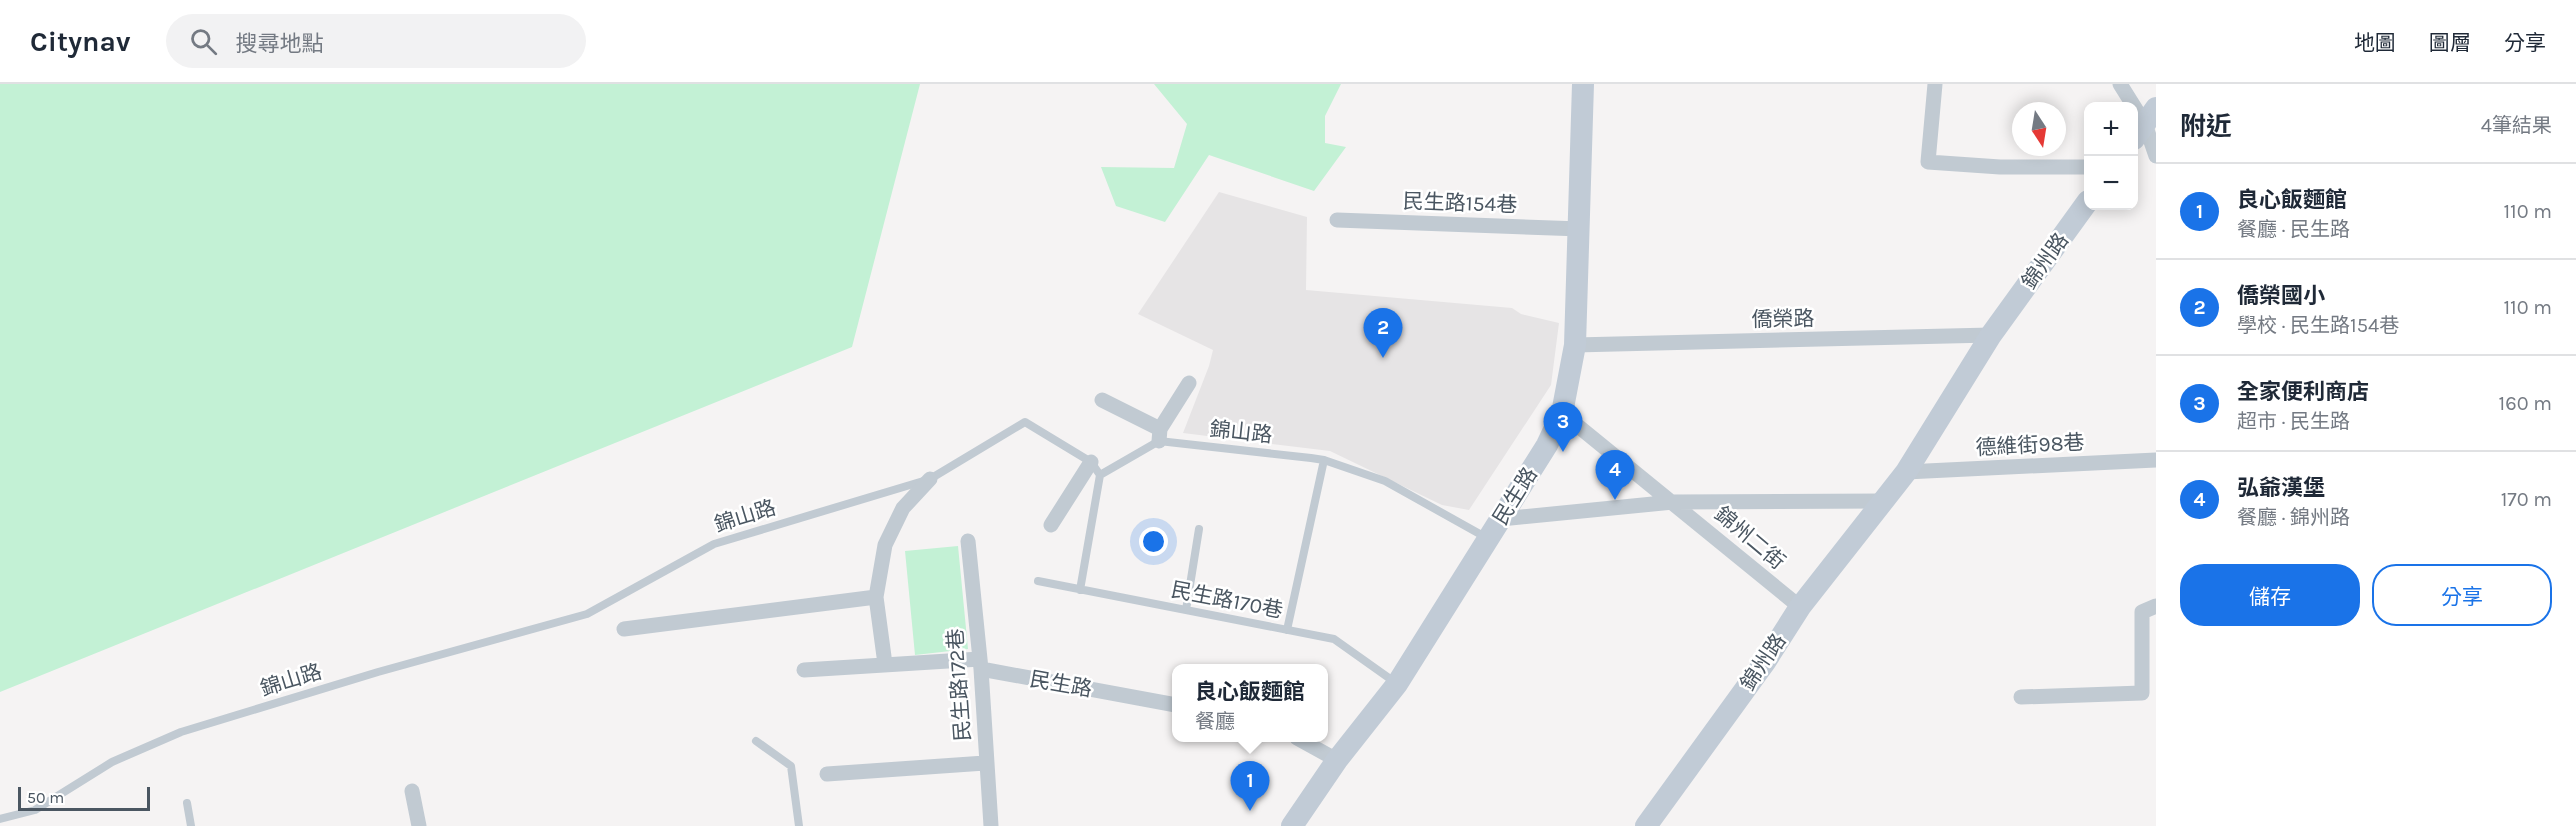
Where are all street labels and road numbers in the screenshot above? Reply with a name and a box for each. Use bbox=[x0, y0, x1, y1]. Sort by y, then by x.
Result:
street label: 民生路154巷 bbox=[1402, 189, 1518, 217]
street label: 錦州路 bbox=[2017, 228, 2073, 294]
street label: 僑榮路 bbox=[1751, 306, 1815, 332]
street label: 錦山路 bbox=[1208, 417, 1274, 447]
street label: 德維街98巷 bbox=[1975, 430, 2085, 460]
street label: 民生路 bbox=[1488, 463, 1542, 529]
street label: 錦山路 bbox=[711, 495, 779, 537]
street label: 錦州二街 bbox=[1710, 502, 1790, 574]
street label: 民生路170巷 bbox=[1169, 577, 1285, 623]
street label: 民生路172巷 bbox=[943, 628, 975, 742]
street label: 錦州路 bbox=[1735, 629, 1791, 695]
street label: 錦山路 bbox=[257, 659, 325, 701]
street label: 民生路 bbox=[1028, 667, 1094, 701]

